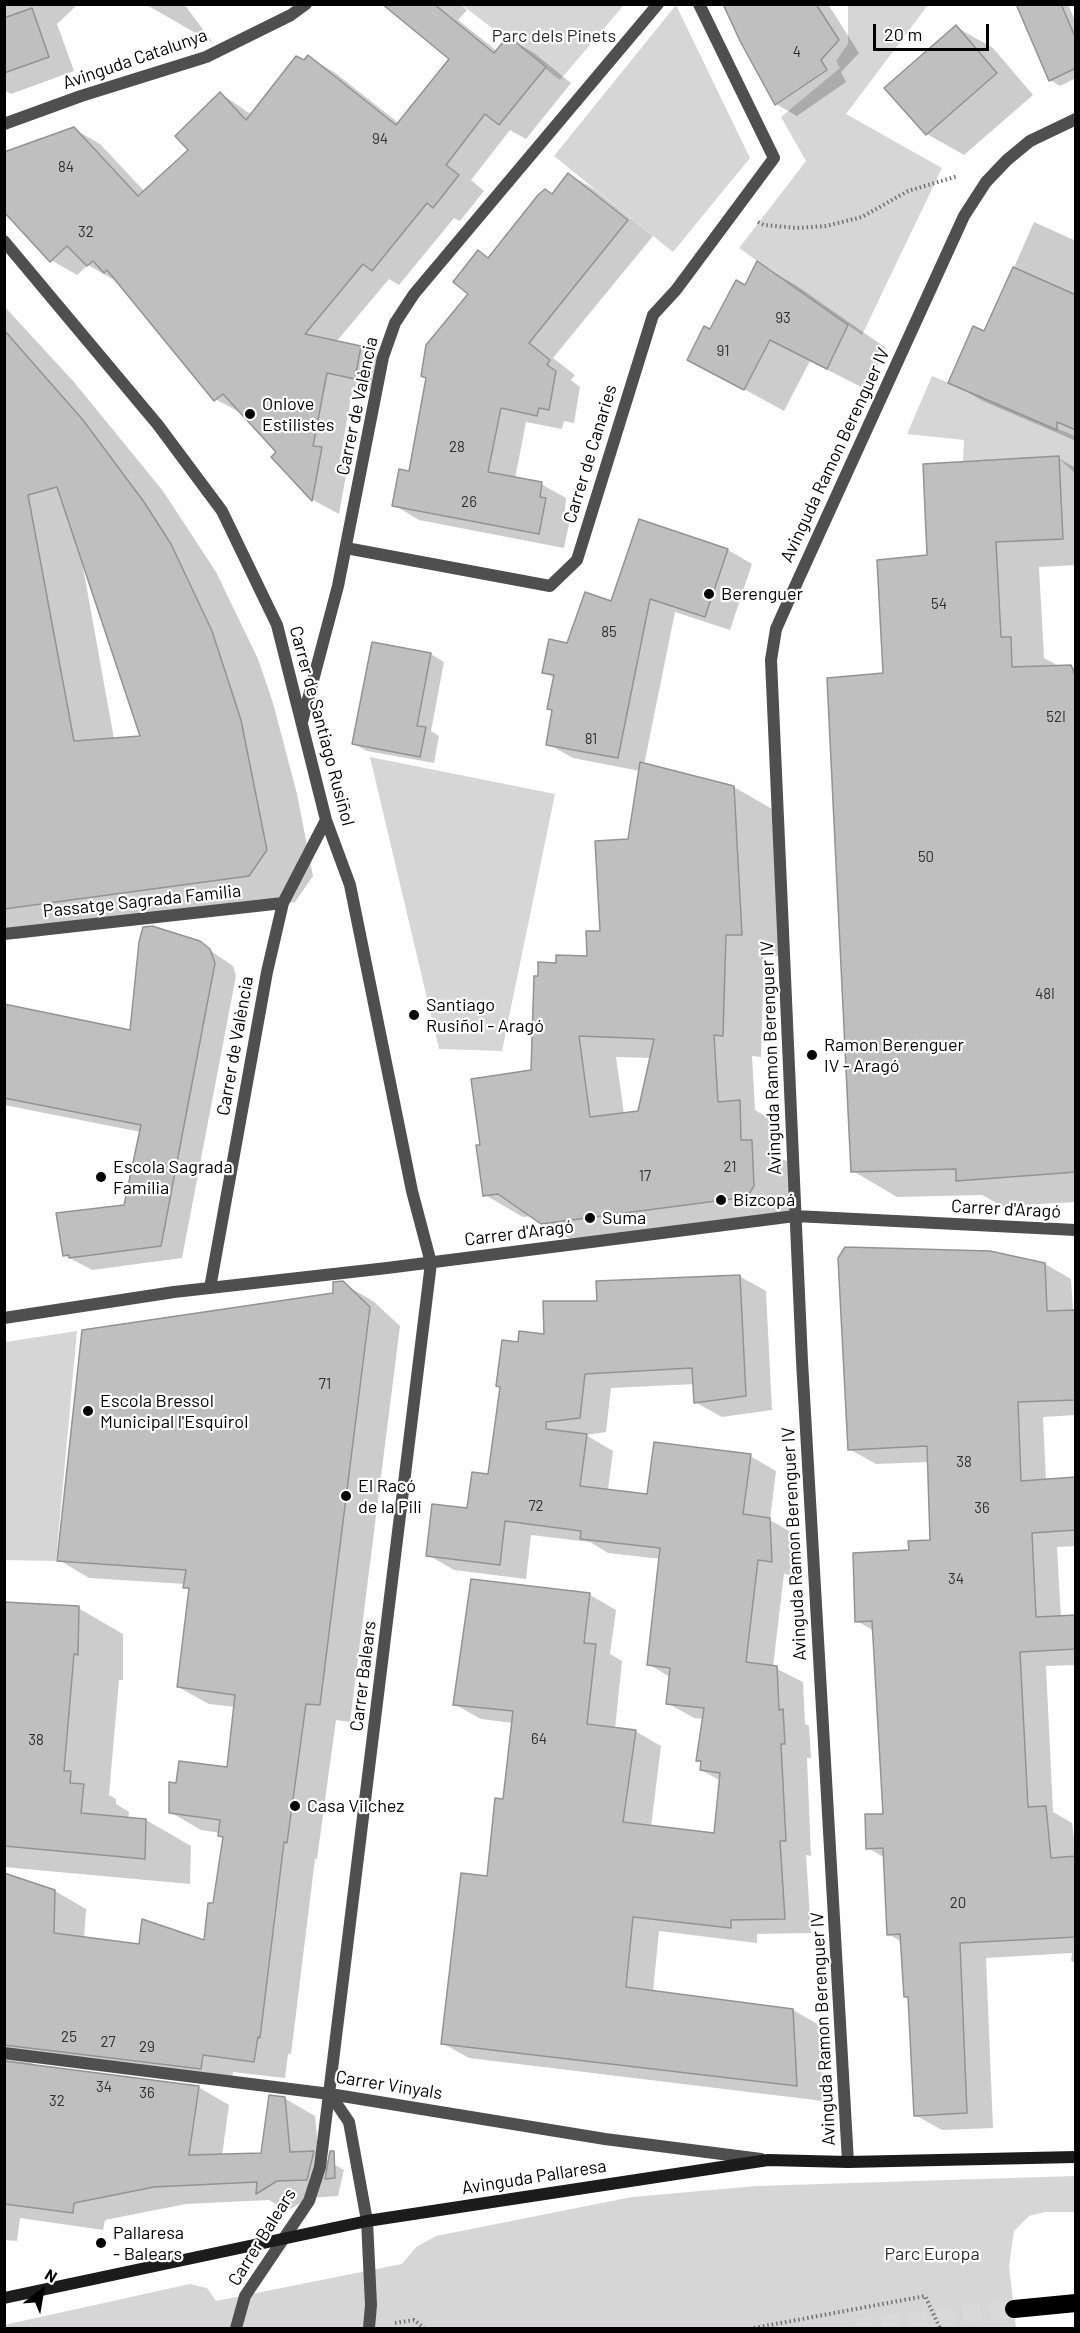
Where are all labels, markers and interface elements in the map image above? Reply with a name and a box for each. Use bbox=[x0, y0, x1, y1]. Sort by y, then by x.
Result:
scale bar bbox=[876, 12, 992, 50]
text: 20 m bbox=[884, 23, 922, 45]
street label: Avinguda Catalunya bbox=[60, 24, 210, 94]
park label: Parc dels Pinets bbox=[492, 25, 616, 47]
house number: 4 bbox=[793, 43, 801, 61]
house number: 94 bbox=[372, 130, 388, 148]
house number: 84 bbox=[58, 158, 74, 176]
house number: 32 bbox=[78, 223, 94, 241]
house number: 93 bbox=[775, 309, 791, 327]
street label: Carrer de València bbox=[332, 335, 382, 477]
house number: 91 bbox=[717, 342, 729, 360]
street label: Avinguda Ramon Berenguer IV bbox=[776, 344, 894, 566]
street label: Carrer de Canaries bbox=[559, 382, 621, 526]
place label: Onlove Estilistes bbox=[262, 393, 334, 436]
marker: Onlove Estilistes bbox=[243, 407, 257, 421]
house number: 28 bbox=[449, 438, 465, 456]
house number: 26 bbox=[461, 493, 477, 511]
place label: Berenguer bbox=[721, 583, 803, 605]
marker: Berenguer bbox=[702, 587, 716, 601]
house number: 54 bbox=[931, 595, 947, 613]
house number: 85 bbox=[601, 623, 617, 641]
street label: Carrer de Santiago Rusiñol bbox=[285, 624, 359, 828]
house number: 52I bbox=[1046, 708, 1066, 726]
house number: 81 bbox=[585, 730, 597, 748]
house number: 50 bbox=[918, 848, 934, 866]
street label: Passatge Sagrada Familia bbox=[42, 880, 242, 922]
street label: Avinguda Ramon Berenguer IV bbox=[756, 941, 786, 1175]
street label: Carrer de València bbox=[212, 975, 258, 1117]
house number: 48I bbox=[1035, 985, 1055, 1003]
place label: Santiago Rusiñol - Aragó bbox=[426, 994, 544, 1036]
marker: Santiago Rusiñol - Aragó bbox=[407, 1008, 421, 1022]
place label: Ramon Berenguer IV - Aragó bbox=[824, 1034, 964, 1076]
marker: Ramon Berenguer IV - Aragó bbox=[805, 1048, 819, 1062]
place label: Escola Sagrada Familia bbox=[113, 1156, 233, 1198]
house number: 21 bbox=[723, 1158, 737, 1176]
house number: 17 bbox=[639, 1167, 651, 1185]
marker: Escola Sagrada Familia bbox=[94, 1170, 108, 1184]
place label: Bizcopá bbox=[733, 1189, 795, 1211]
marker: Bizcopá bbox=[714, 1193, 728, 1207]
street label: Carrer d'Aragó bbox=[951, 1195, 1061, 1223]
place label: Suma bbox=[602, 1207, 646, 1229]
marker: Suma bbox=[583, 1211, 597, 1225]
street label: Carrer d'Aragó bbox=[463, 1216, 575, 1250]
house number: 71 bbox=[319, 1375, 331, 1393]
place label: Escola Bressol Municipal l'Esquirol bbox=[100, 1390, 248, 1432]
marker: Escola Bressol Municipal l'Esquirol bbox=[81, 1404, 95, 1418]
street label: Avinguda Ramon Berenguer IV bbox=[777, 1427, 811, 1661]
house number: 38 bbox=[956, 1453, 972, 1471]
place label: El Racó de la Pili bbox=[358, 1475, 422, 1518]
marker: El Racó de la Pili bbox=[339, 1489, 353, 1503]
house number: 72 bbox=[528, 1497, 544, 1515]
house number: 36 bbox=[974, 1499, 990, 1517]
house number: 34 bbox=[948, 1570, 964, 1588]
street label: Carrer Balears bbox=[346, 1620, 380, 1732]
house number: 64 bbox=[531, 1730, 547, 1748]
house number: 38 bbox=[28, 1731, 44, 1749]
place label: Casa Vilchez bbox=[307, 1795, 404, 1817]
marker: Casa Vilchez bbox=[288, 1799, 302, 1813]
house number: 20 bbox=[950, 1894, 966, 1912]
street label: Avinguda Ramon Berenguer IV bbox=[806, 1912, 840, 2146]
house number: 25 bbox=[61, 2028, 77, 2046]
house number: 27 bbox=[100, 2033, 116, 2051]
house number: 29 bbox=[139, 2038, 155, 2056]
street label: Carrer Vinyals bbox=[334, 2066, 444, 2104]
house number: 34 bbox=[96, 2078, 112, 2096]
house number: 36 bbox=[139, 2084, 155, 2102]
house number: 32 bbox=[49, 2092, 65, 2110]
street label: Avinguda Pallaresa bbox=[460, 2155, 608, 2199]
street label: Carrer Balears bbox=[223, 2184, 301, 2290]
place label: Pallaresa - Balears bbox=[113, 2222, 184, 2264]
marker: Pallaresa - Balears bbox=[94, 2236, 108, 2250]
park label: Parc Europa bbox=[884, 2243, 980, 2265]
north arrow bbox=[12, 2261, 72, 2321]
text: N bbox=[42, 2264, 61, 2286]

